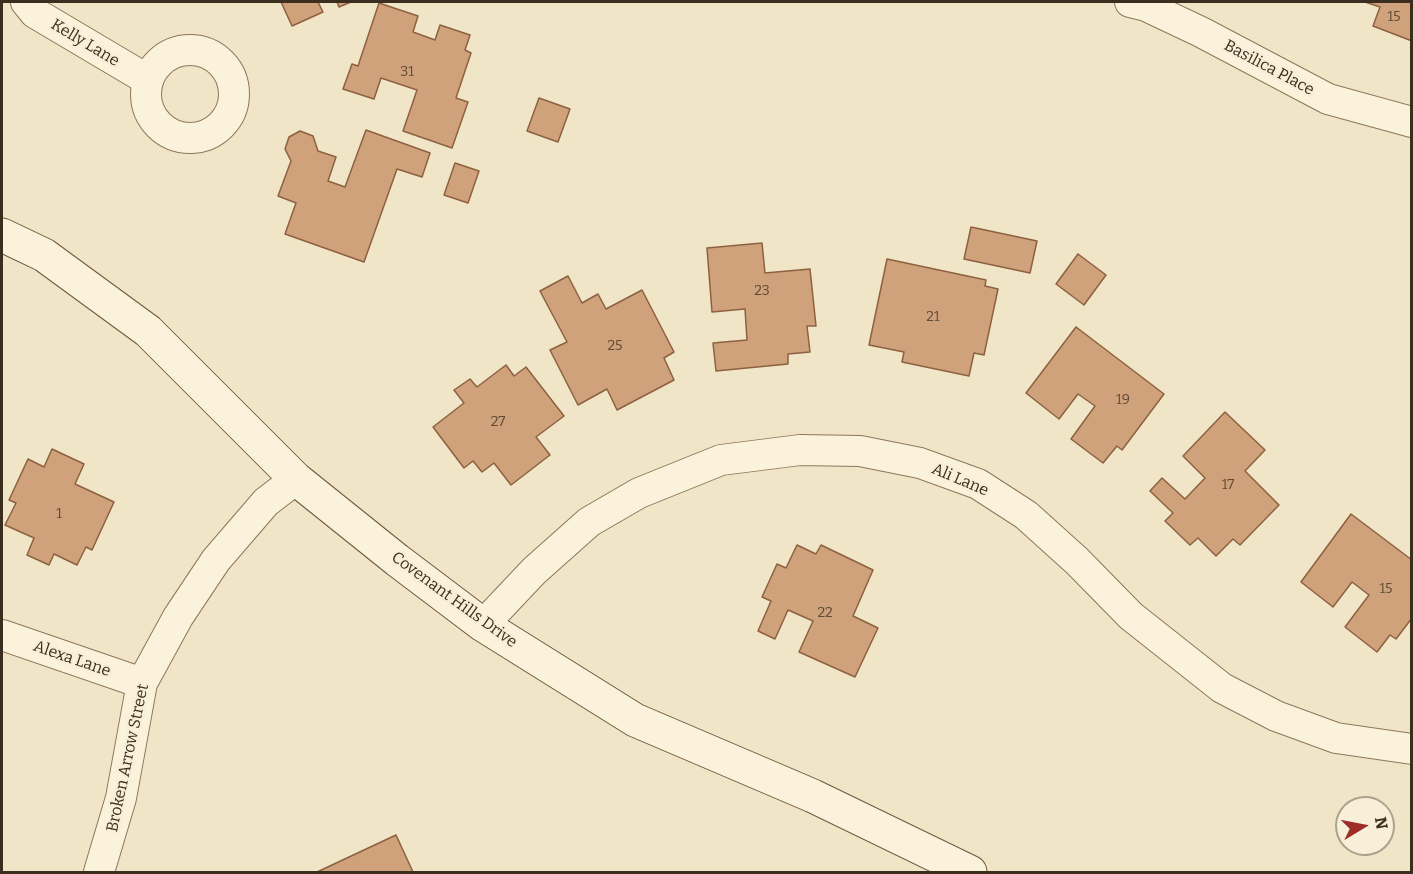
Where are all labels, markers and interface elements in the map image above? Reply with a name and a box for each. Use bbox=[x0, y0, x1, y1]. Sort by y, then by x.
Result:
house number: 15 bbox=[1387, 9, 1401, 25]
street label: Kelly Lane bbox=[47, 15, 123, 71]
street label: Basilica Place bbox=[1221, 36, 1317, 100]
house number: 31 bbox=[400, 64, 414, 80]
house number: 23 bbox=[754, 283, 770, 299]
house number: 21 bbox=[926, 309, 940, 325]
house number: 25 bbox=[607, 338, 623, 354]
house number: 19 bbox=[1116, 392, 1130, 408]
house number: 27 bbox=[491, 414, 505, 430]
street label: Ali Lane bbox=[929, 459, 991, 501]
house number: 17 bbox=[1222, 477, 1234, 493]
house number: 1 bbox=[56, 506, 62, 522]
street label: Covenant Hills Drive bbox=[387, 548, 521, 652]
house number: 15 bbox=[1379, 581, 1393, 597]
house number: 22 bbox=[817, 605, 833, 621]
street label: Alexa Lane bbox=[31, 637, 113, 681]
street label: Broken Arrow Street bbox=[103, 682, 153, 834]
north arrow bbox=[1335, 796, 1395, 856]
text: N bbox=[1371, 815, 1392, 831]

